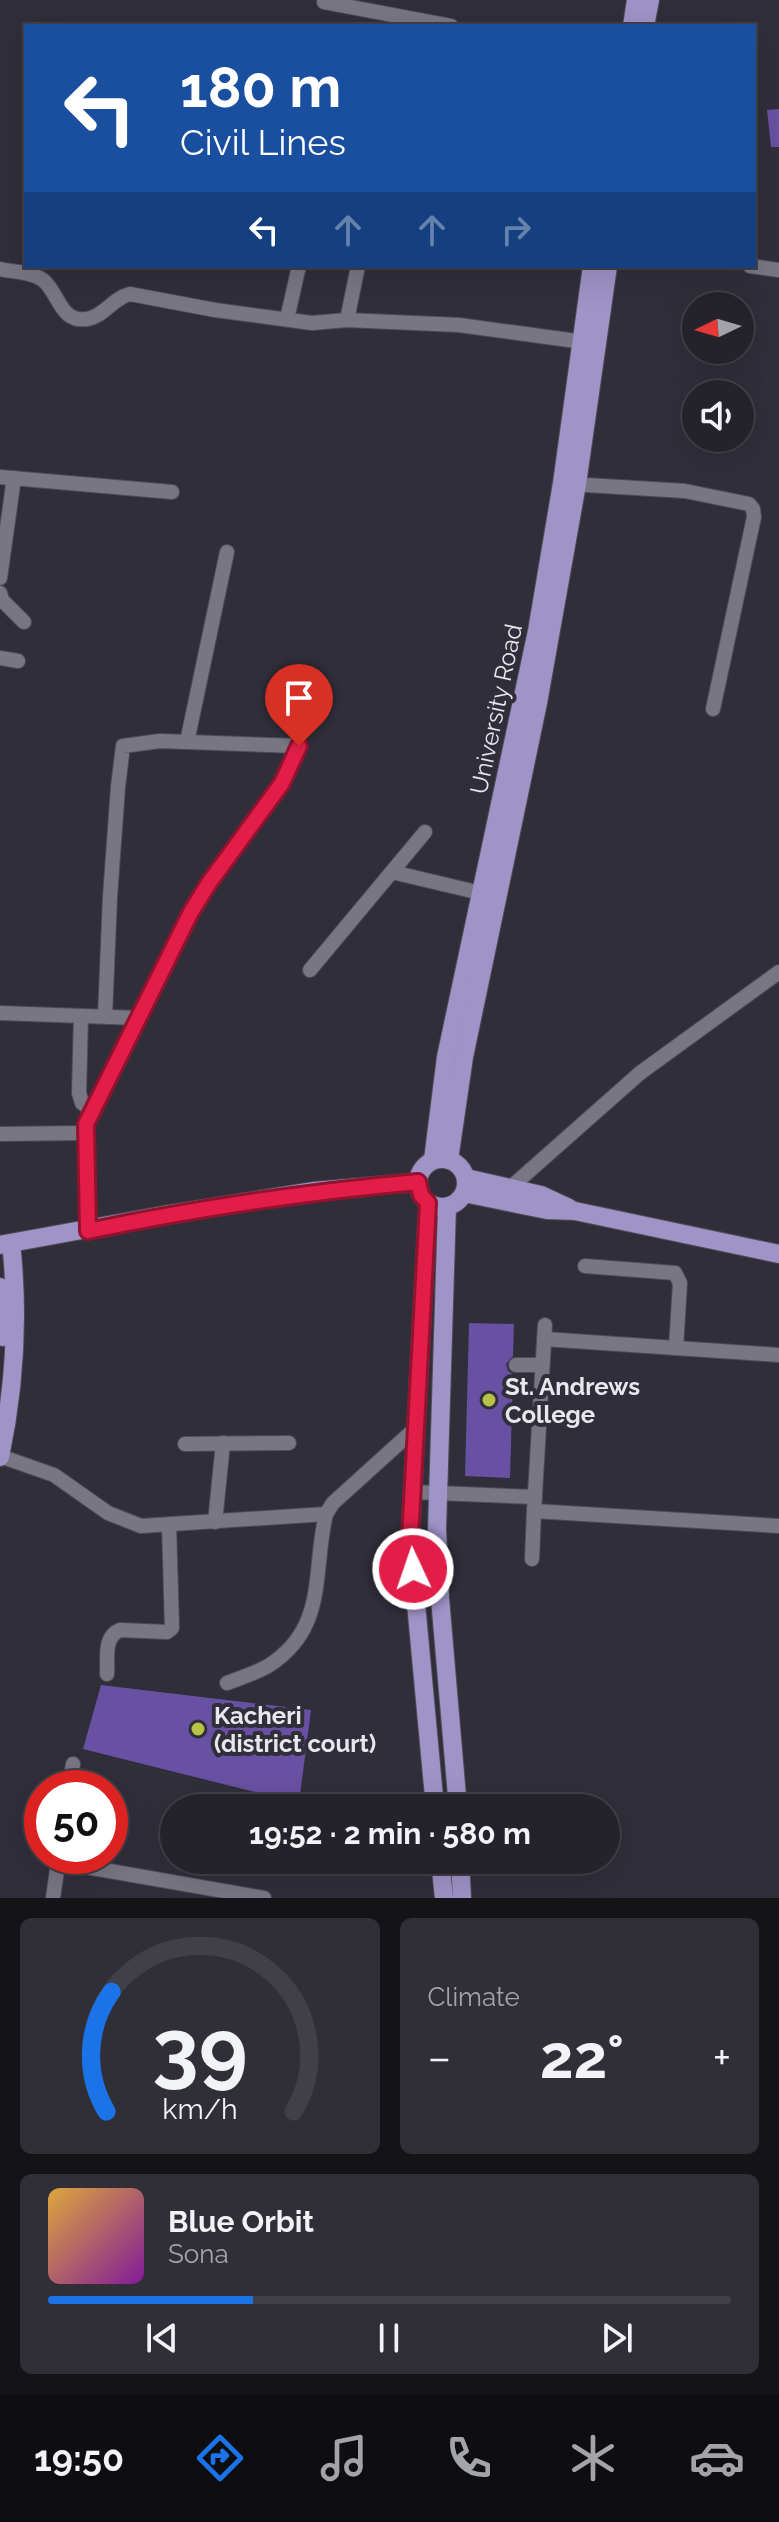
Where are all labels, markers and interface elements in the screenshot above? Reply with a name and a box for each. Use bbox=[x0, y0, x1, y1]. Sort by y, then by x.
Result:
text: 180 m bbox=[180, 54, 341, 120]
icon: left bbox=[48, 56, 152, 160]
text: Civil Lines bbox=[180, 121, 346, 163]
icon: left bbox=[242, 208, 286, 252]
icon: ahead bbox=[326, 208, 370, 252]
icon: ahead bbox=[410, 208, 454, 252]
icon: right bbox=[494, 208, 538, 252]
north arrow bbox=[682, 292, 754, 364]
map controls bbox=[682, 292, 754, 452]
button: sound bbox=[682, 380, 754, 452]
street label: University Road bbox=[464, 621, 528, 797]
pin bbox=[265, 664, 333, 746]
icon: arrive bbox=[277, 676, 321, 720]
place label: St. Andrews College bbox=[505, 1372, 640, 1429]
marker: St. Andrews College bbox=[480, 1391, 498, 1409]
position arrow bbox=[371, 1527, 455, 1611]
place label: Kacheri (district court) bbox=[214, 1701, 376, 1758]
marker: Kacheri (district court) bbox=[189, 1720, 207, 1738]
speed limit sign: 50 bbox=[24, 1770, 128, 1874]
text: 19:52 · 2 min · 580 m bbox=[249, 1816, 531, 1851]
text: Climate bbox=[428, 1982, 520, 2012]
text: 39 bbox=[152, 2000, 247, 2097]
text: 22° bbox=[540, 2022, 624, 2092]
text: − bbox=[428, 2032, 451, 2083]
text: + bbox=[713, 2032, 731, 2083]
text: km/h bbox=[162, 2092, 237, 2126]
text: Blue Orbit bbox=[168, 2204, 314, 2239]
text: Sona bbox=[168, 2239, 229, 2269]
icon: previous bbox=[140, 2316, 184, 2360]
icon: pause bbox=[367, 2316, 411, 2360]
icon: next bbox=[595, 2316, 639, 2360]
icon: directions bbox=[192, 2430, 248, 2486]
icon: music bbox=[316, 2430, 372, 2486]
icon: phone bbox=[441, 2430, 497, 2486]
icon: climate bbox=[565, 2430, 621, 2486]
icon: car bbox=[689, 2430, 745, 2486]
text: 19:50 bbox=[34, 2437, 124, 2479]

